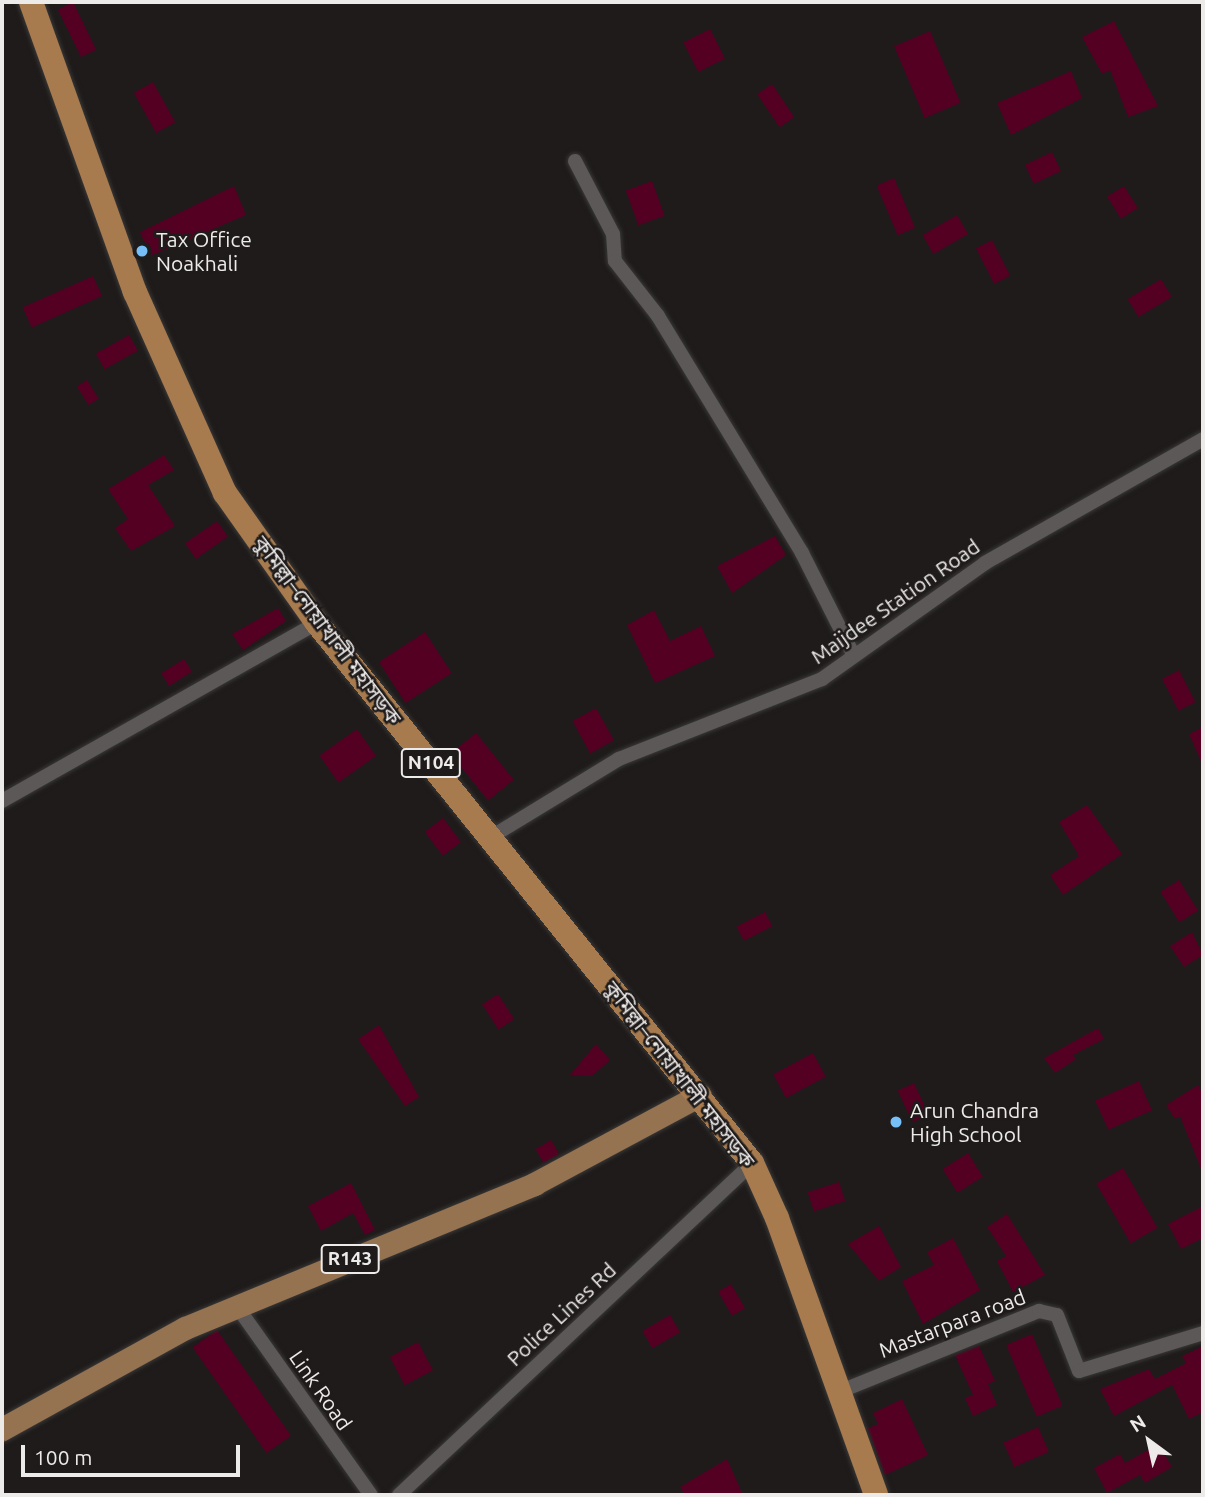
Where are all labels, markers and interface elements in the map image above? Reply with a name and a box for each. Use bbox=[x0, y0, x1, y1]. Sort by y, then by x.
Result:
place label: Tax Office Noakhali bbox=[156, 226, 252, 276]
marker: Tax Office Noakhali bbox=[134, 243, 150, 259]
street label: কুমিল্লা–নোয়াখালী মহাসড়ক bbox=[249, 531, 407, 729]
street label: Maijdee Station Road bbox=[806, 533, 984, 669]
road number: N104 bbox=[400, 748, 462, 778]
street label: কুমিল্লা–নোয়াখালী মহাসড়ক bbox=[599, 976, 761, 1172]
place label: Arun Chandra High School bbox=[910, 1097, 1039, 1147]
marker: Arun Chandra High School bbox=[888, 1114, 904, 1130]
road number: R143 bbox=[320, 1244, 380, 1274]
street label: Police Lines Rd bbox=[501, 1257, 621, 1371]
street label: Mastarpara road bbox=[875, 1283, 1029, 1363]
street label: Link Road bbox=[284, 1345, 358, 1435]
north arrow bbox=[1114, 1406, 1184, 1476]
text: N bbox=[1126, 1410, 1150, 1436]
scale bar bbox=[24, 1430, 243, 1474]
text: 100 m bbox=[34, 1445, 92, 1469]

